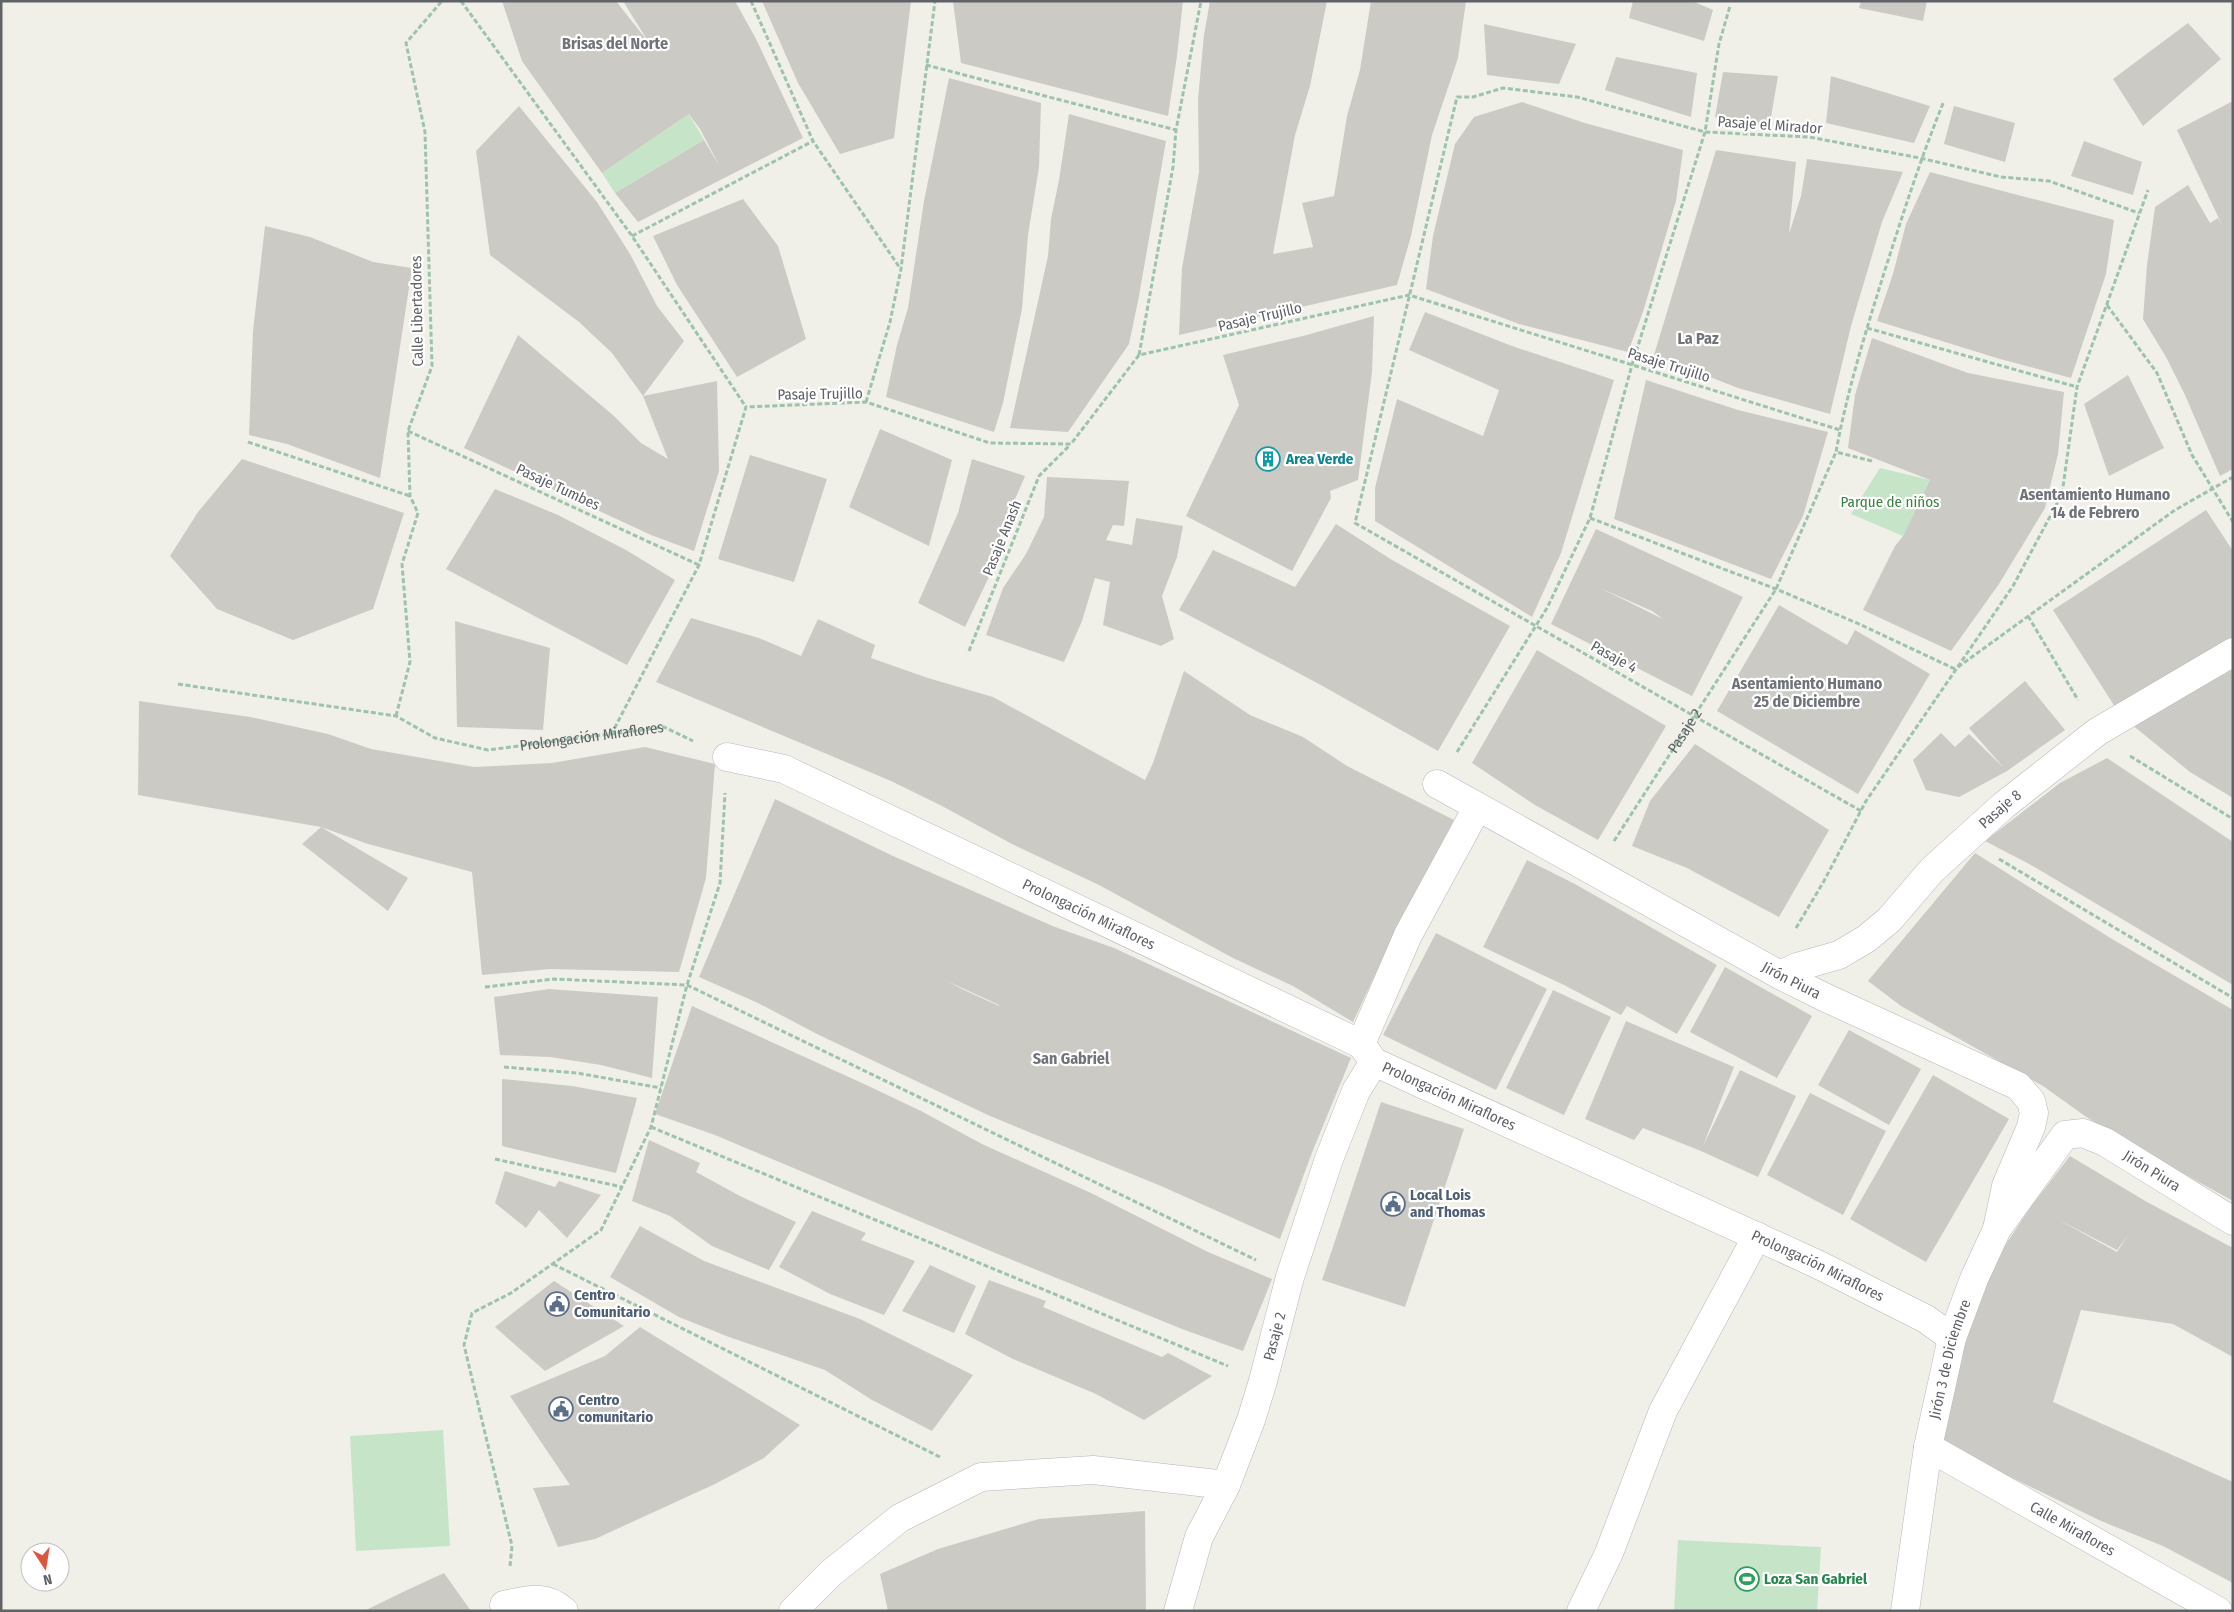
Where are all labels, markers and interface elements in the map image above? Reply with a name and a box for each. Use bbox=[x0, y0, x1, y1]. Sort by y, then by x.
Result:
district label: Brisas del Norte bbox=[562, 34, 668, 53]
street label: Pasaje el Mirador bbox=[1717, 112, 1824, 138]
street label: Calle Libertadores bbox=[407, 255, 427, 367]
street label: Pasaje Trujillo bbox=[1216, 299, 1304, 335]
district label: La Paz bbox=[1677, 329, 1719, 348]
street label: Pasaje Trujillo bbox=[1626, 344, 1713, 386]
street label: Pasaje Trujillo bbox=[777, 384, 863, 404]
building icon: Area Verde bbox=[1255, 446, 1281, 472]
place label: Area Verde bbox=[1285, 450, 1354, 468]
street label: Pasaje Tumbes bbox=[513, 460, 603, 514]
district label: Asentamiento Humano 14 de Febrero bbox=[2019, 485, 2171, 522]
park label: Parque de niños bbox=[1841, 493, 1939, 511]
street label: Pasaje Anash bbox=[979, 498, 1025, 578]
street label: Pasaje 4 bbox=[1588, 637, 1640, 677]
district label: Asentamiento Humano 25 de Diciembre bbox=[1731, 674, 1883, 711]
street label: Pasaje 2 bbox=[1664, 705, 1706, 756]
street label: Prolongación Miraflores bbox=[519, 718, 665, 755]
street label: Pasaje 8 bbox=[1975, 786, 2025, 832]
street label: Prolongación Miraflores bbox=[1020, 875, 1158, 954]
street label: Jirón Piura bbox=[1759, 958, 1824, 1003]
district label: San Gabriel bbox=[1033, 1049, 1110, 1068]
street label: Prolongación Miraflores bbox=[1379, 1058, 1519, 1134]
street label: Jirón Piura bbox=[2120, 1146, 2184, 1195]
place label: Local Lois and Thomas bbox=[1410, 1186, 1486, 1221]
public building icon: Local Lois and Thomas bbox=[1380, 1191, 1406, 1217]
street label: Prolongación Miraflores bbox=[1749, 1226, 1887, 1305]
place label: Centro Comunitario bbox=[574, 1286, 651, 1321]
public building icon: Centro Comunitario bbox=[544, 1291, 570, 1317]
street label: Jirón 3 de Diciembre bbox=[1925, 1297, 1975, 1421]
street label: Pasaje 2 bbox=[1260, 1310, 1290, 1363]
place label: Centro comunitario bbox=[578, 1391, 653, 1426]
public building icon: Centro comunitario bbox=[548, 1396, 574, 1422]
street label: Calle Miraflores bbox=[2027, 1498, 2118, 1560]
north arrow bbox=[20, 1542, 70, 1592]
sports icon: Loza San Gabriel bbox=[1734, 1566, 1760, 1592]
text: N bbox=[42, 1570, 53, 1588]
place label: Loza San Gabriel bbox=[1764, 1570, 1868, 1588]

